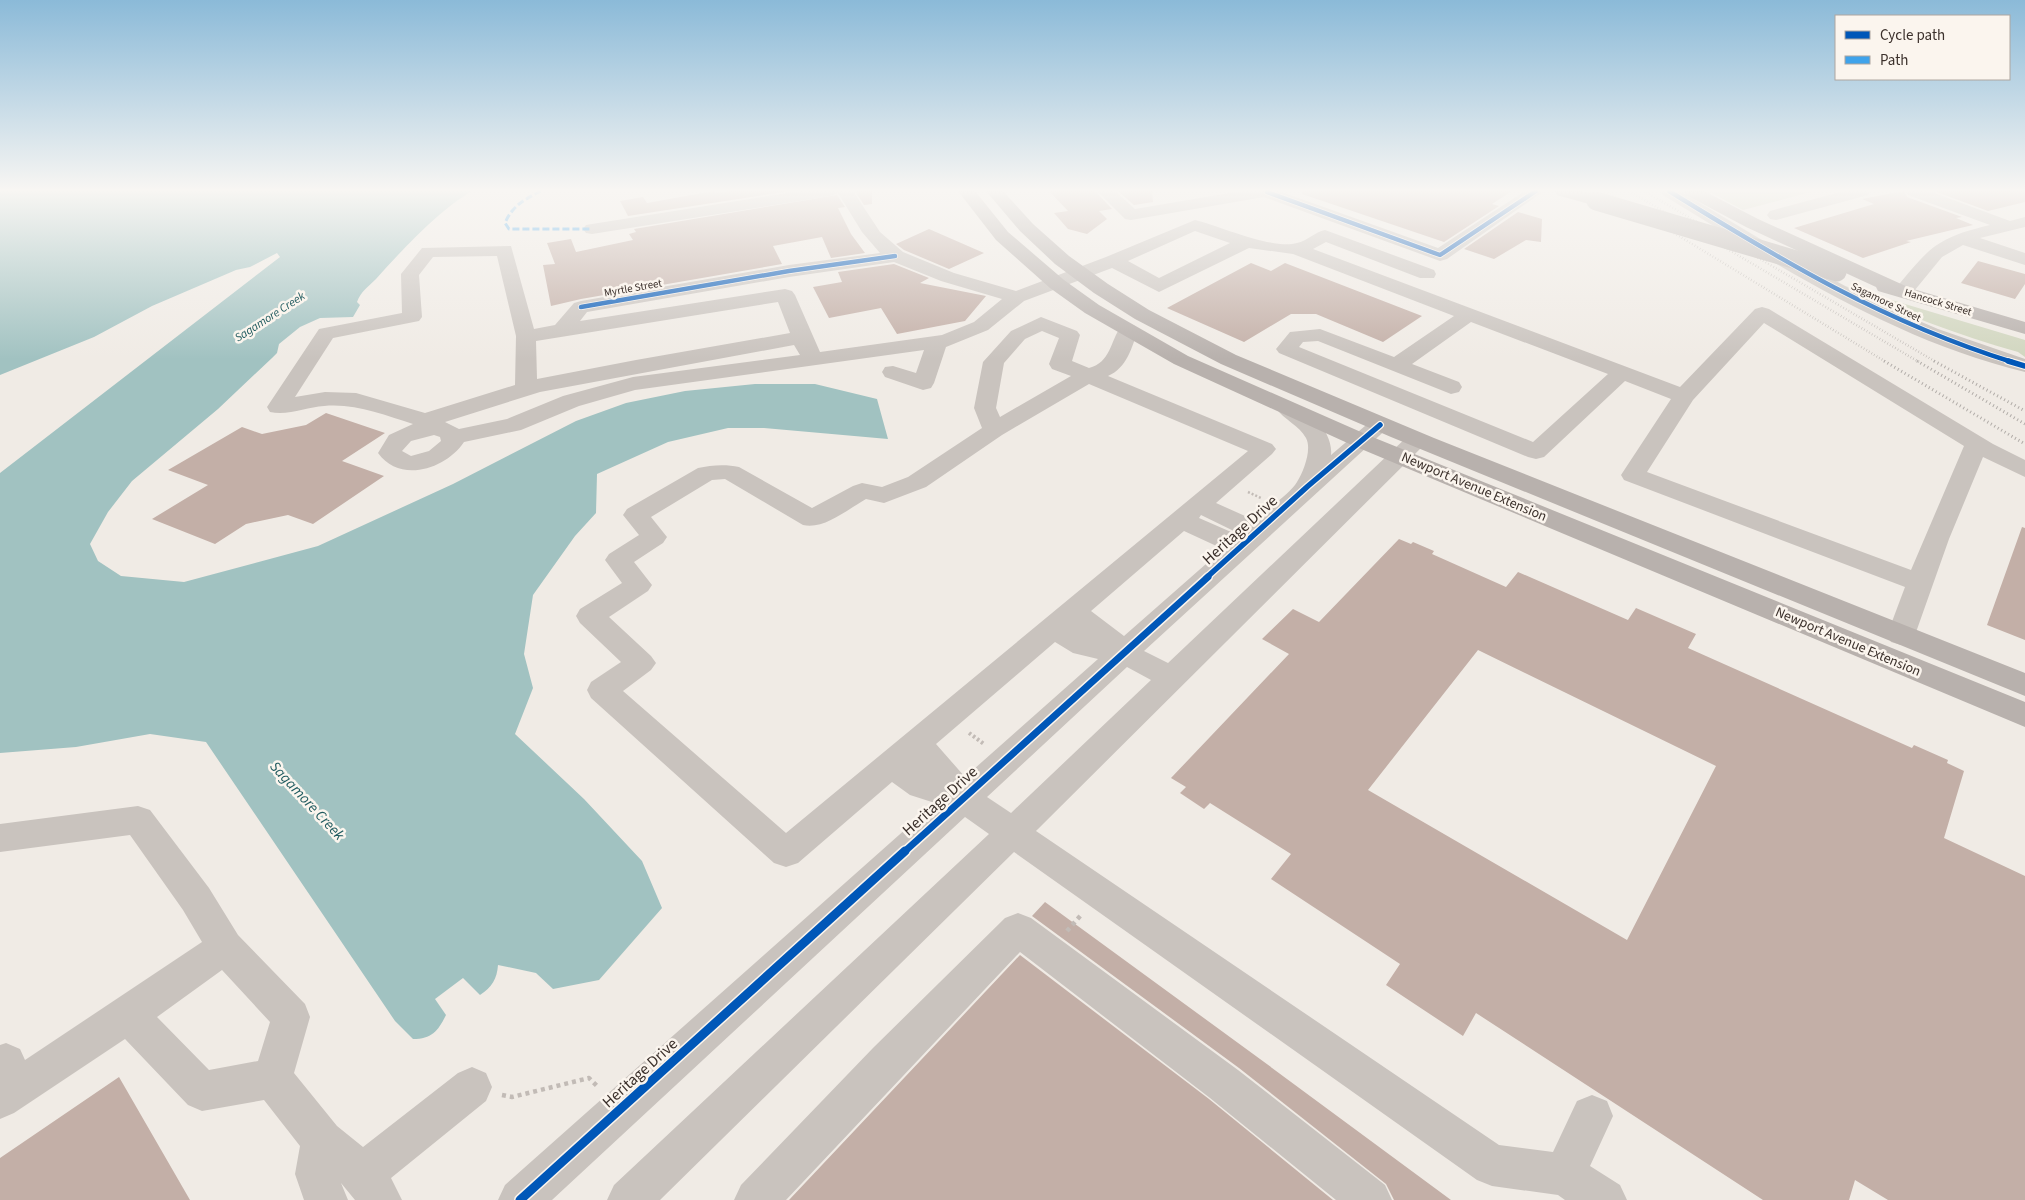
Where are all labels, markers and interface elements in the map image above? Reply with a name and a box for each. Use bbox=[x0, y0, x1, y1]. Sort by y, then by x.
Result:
legend bbox=[1835, 15, 2010, 80]
text: Cycle path bbox=[1880, 25, 1945, 46]
text: Path bbox=[1880, 50, 1908, 71]
street label: Myrtle Street bbox=[603, 275, 663, 300]
street label: Sagamore Street bbox=[1848, 279, 1924, 326]
street label: Hancock Street bbox=[1902, 285, 1974, 319]
water label: Sagamore Creek bbox=[231, 288, 309, 346]
street label: Newport Avenue Extension bbox=[1398, 447, 1550, 527]
street label: Heritage Drive bbox=[1197, 490, 1283, 570]
street label: Newport Avenue Extension bbox=[1772, 602, 1924, 682]
water label: Sagamore Creek bbox=[265, 757, 350, 846]
street label: Heritage Drive bbox=[897, 761, 983, 841]
street label: Heritage Drive bbox=[597, 1033, 683, 1113]

